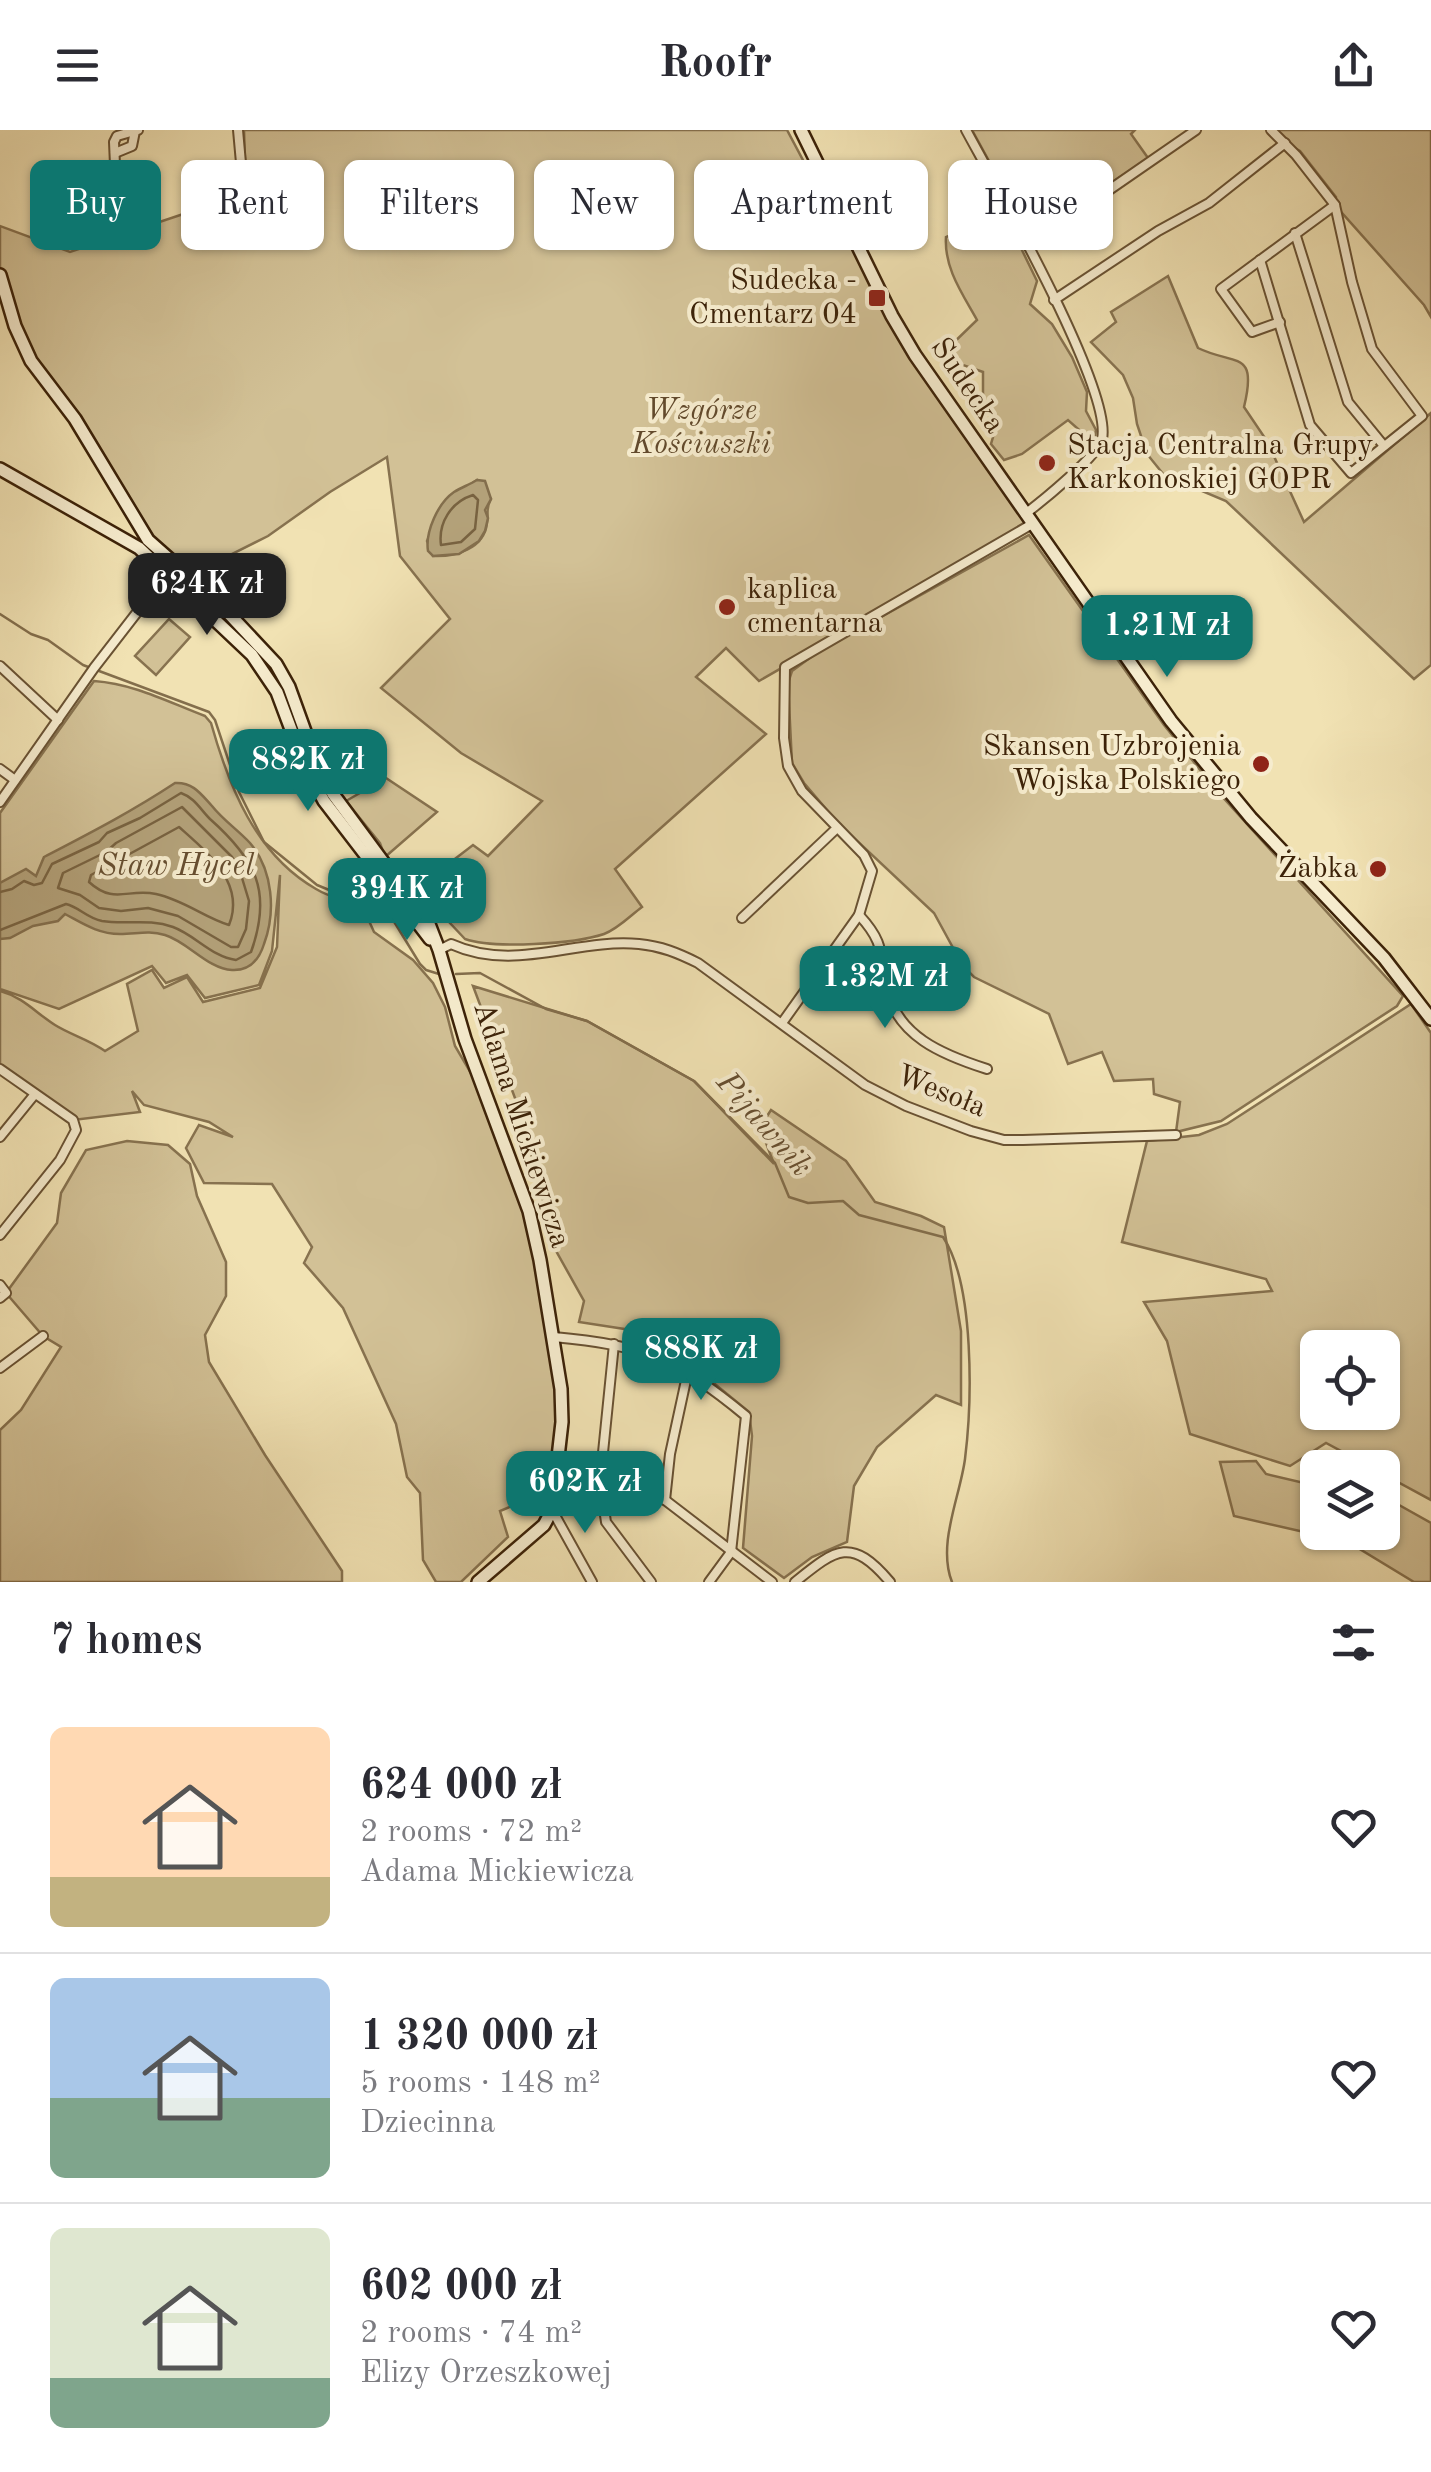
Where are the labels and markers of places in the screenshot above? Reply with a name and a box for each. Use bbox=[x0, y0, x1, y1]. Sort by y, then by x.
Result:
place label: Sudecka - Cmentarz 04 bbox=[689, 266, 857, 330]
marker: Sudecka - Cmentarz 04 bbox=[866, 287, 888, 309]
place label: Stacja Centralna Grupy Karkonoskiej GOPR bbox=[1067, 431, 1374, 495]
marker: Stacja Centralna Grupy Karkonoskiej GOPR bbox=[1036, 452, 1058, 474]
pin: 624K zł bbox=[115, 553, 299, 638]
place label: kaplica cmentarna bbox=[747, 575, 883, 639]
pin: 1.21M zł bbox=[1064, 595, 1270, 680]
marker: kaplica cmentarna bbox=[716, 596, 738, 618]
pin: 882K zł bbox=[216, 729, 400, 814]
place label: Skansen Uzbrojenia Wojska Polskiego bbox=[983, 732, 1241, 796]
marker: Skansen Uzbrojenia Wojska Polskiego bbox=[1250, 753, 1272, 775]
place label: Żabka bbox=[1278, 850, 1358, 884]
pin: 394K zł bbox=[315, 858, 499, 943]
marker: Żabka bbox=[1367, 858, 1389, 880]
pin: 1.32M zł bbox=[782, 946, 988, 1031]
pin: 888K zł bbox=[609, 1318, 793, 1403]
pin: 602K zł bbox=[493, 1451, 677, 1536]

